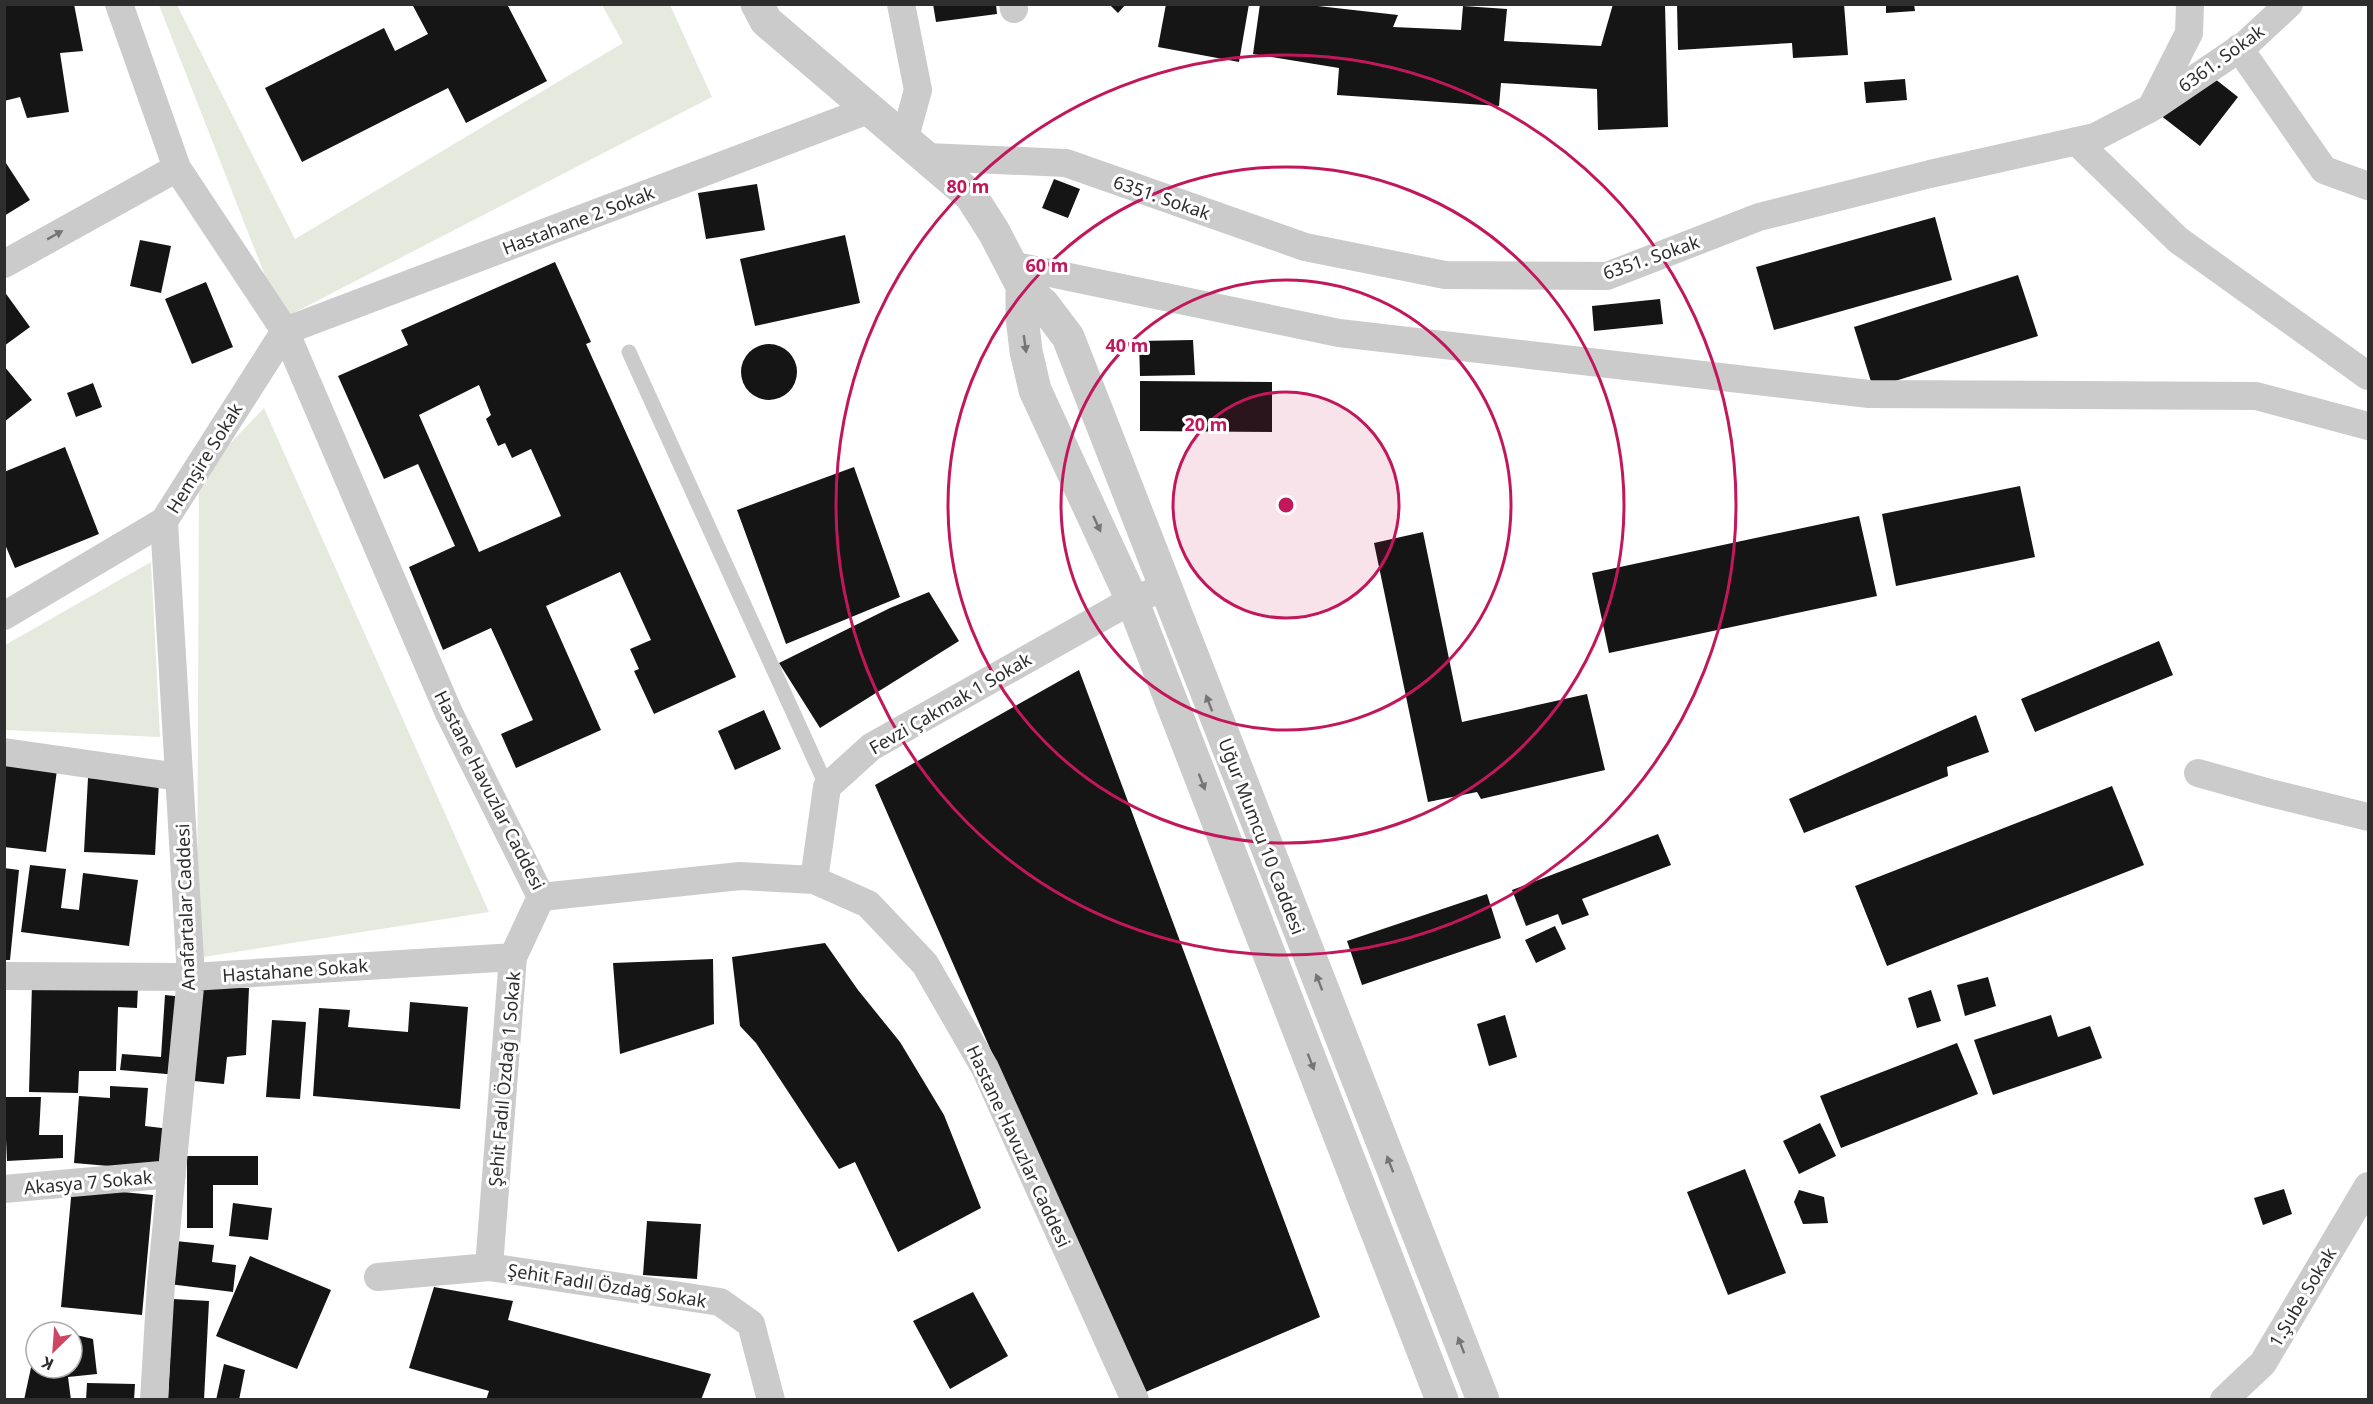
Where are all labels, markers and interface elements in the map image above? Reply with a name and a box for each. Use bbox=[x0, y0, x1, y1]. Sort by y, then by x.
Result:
street label: 6361. Sokak bbox=[2173, 18, 2269, 97]
street label: 6351. Sokak bbox=[1110, 169, 1214, 225]
text: 80 m bbox=[947, 174, 989, 198]
street label: Hastahane 2 Sokak bbox=[499, 180, 658, 260]
street label: 6351. Sokak bbox=[1599, 229, 1703, 285]
one-way arrow bbox=[47, 230, 64, 240]
text: 60 m bbox=[1026, 253, 1068, 277]
text: 40 m bbox=[1106, 333, 1148, 357]
one-way arrow bbox=[1020, 334, 1030, 353]
street label: Hemşire Sokak bbox=[161, 398, 248, 518]
text: 20 m bbox=[1185, 412, 1227, 436]
centre of rings bbox=[1276, 495, 1296, 515]
one-way arrow bbox=[1092, 516, 1102, 534]
street label: Fevzi Çakmak 1 Sokak bbox=[865, 647, 1036, 759]
street label: Hastane Havuzlar Caddesi bbox=[429, 686, 551, 894]
one-way arrow bbox=[1204, 693, 1214, 711]
street label: Uğur Mumcu 10 Caddesi bbox=[1213, 734, 1311, 938]
one-way arrow bbox=[1198, 774, 1208, 792]
street label: Anafartalar Caddesi bbox=[170, 823, 200, 991]
street label: Hastahane Sokak bbox=[221, 953, 369, 987]
street label: Şehit Fadıl Özdağ 1 Sokak bbox=[483, 970, 525, 1188]
one-way arrow bbox=[1314, 973, 1323, 991]
street label: Hastane Havuzlar Caddesi bbox=[961, 1041, 1077, 1251]
one-way arrow bbox=[1307, 1053, 1316, 1071]
one-way arrow bbox=[1385, 1154, 1395, 1172]
street label: Akasya 7 Sokak bbox=[23, 1164, 154, 1200]
street label: 1.Şube Sokak bbox=[2263, 1242, 2341, 1351]
street label: Şehit Fadıl Özdağ Sokak bbox=[506, 1257, 709, 1313]
north arrow bbox=[24, 1320, 84, 1380]
one-way arrow bbox=[1456, 1336, 1465, 1354]
text: K bbox=[38, 1351, 57, 1376]

